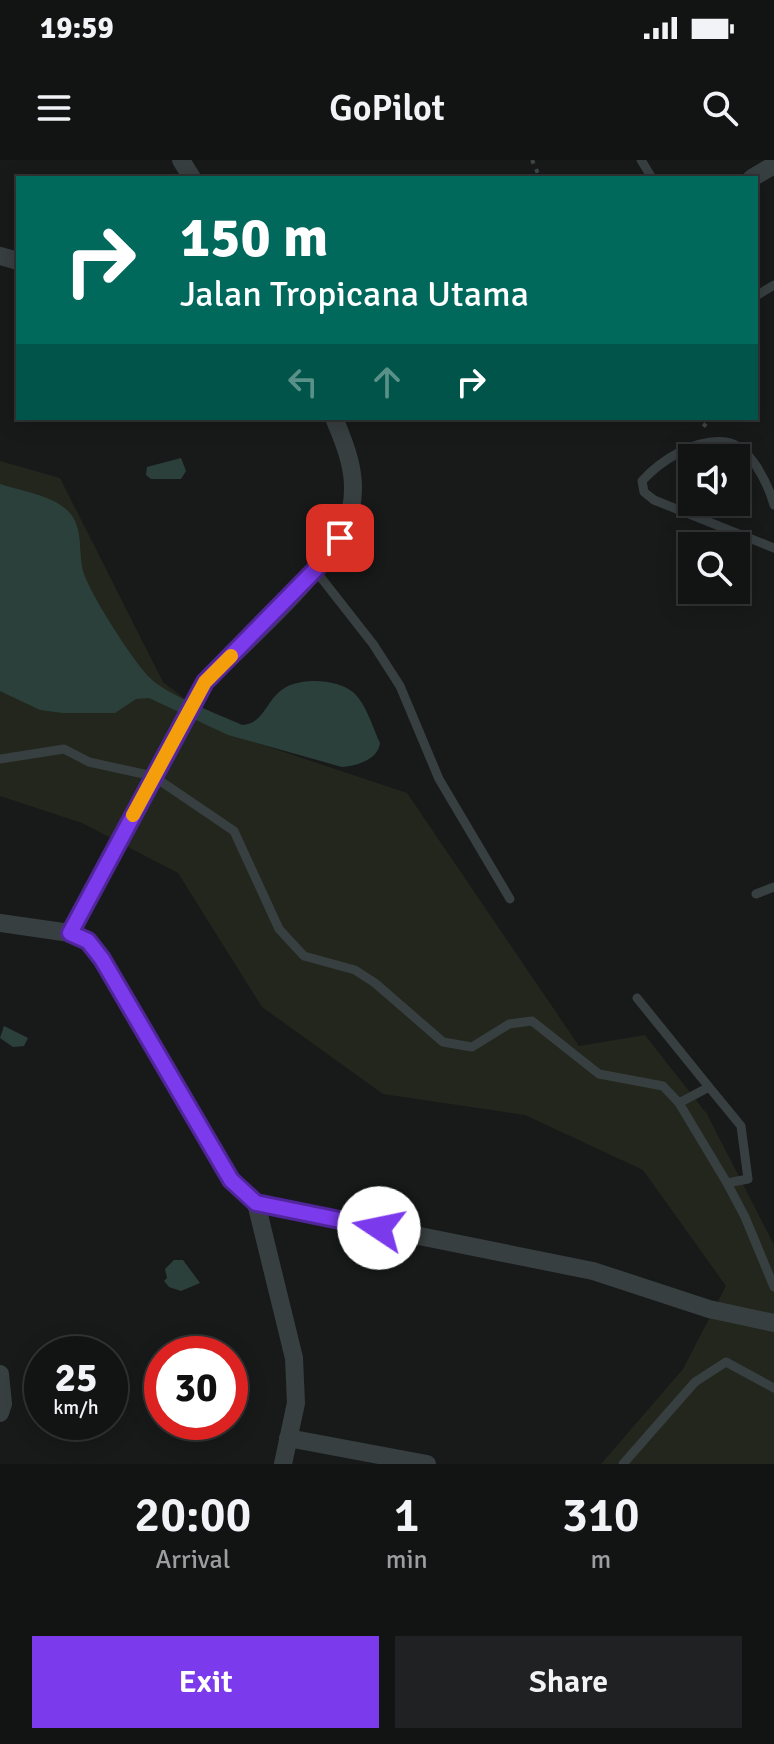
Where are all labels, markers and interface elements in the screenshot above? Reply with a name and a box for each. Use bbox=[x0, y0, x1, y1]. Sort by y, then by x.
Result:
text: 19:59 bbox=[40, 10, 114, 47]
icon: menu bbox=[32, 86, 76, 130]
text: GoPilot bbox=[329, 86, 445, 131]
icon: search bbox=[698, 86, 742, 130]
text: 150 m bbox=[180, 203, 328, 272]
icon: right bbox=[48, 208, 152, 312]
text: Jalan Tropicana Utama bbox=[180, 272, 529, 317]
icon: left bbox=[281, 360, 325, 404]
icon: ahead bbox=[365, 360, 409, 404]
icon: right bbox=[449, 360, 493, 404]
map controls bbox=[678, 444, 750, 604]
button: sound bbox=[678, 444, 750, 516]
pin bbox=[306, 504, 374, 572]
icon: arrive bbox=[318, 516, 362, 560]
button: search bbox=[678, 532, 750, 604]
position arrow bbox=[337, 1186, 421, 1270]
speed limit sign: 30 bbox=[144, 1336, 248, 1440]
text: 25 bbox=[54, 1353, 98, 1403]
text: km/h bbox=[53, 1395, 99, 1420]
text: 20:00 bbox=[134, 1486, 251, 1545]
text: 1 bbox=[394, 1486, 420, 1545]
text: 310 bbox=[562, 1486, 640, 1545]
text: Arrival bbox=[155, 1544, 230, 1576]
text: min bbox=[386, 1544, 428, 1576]
text: m bbox=[590, 1544, 611, 1576]
button: Exit bbox=[32, 1636, 379, 1728]
button: Share bbox=[395, 1636, 742, 1728]

